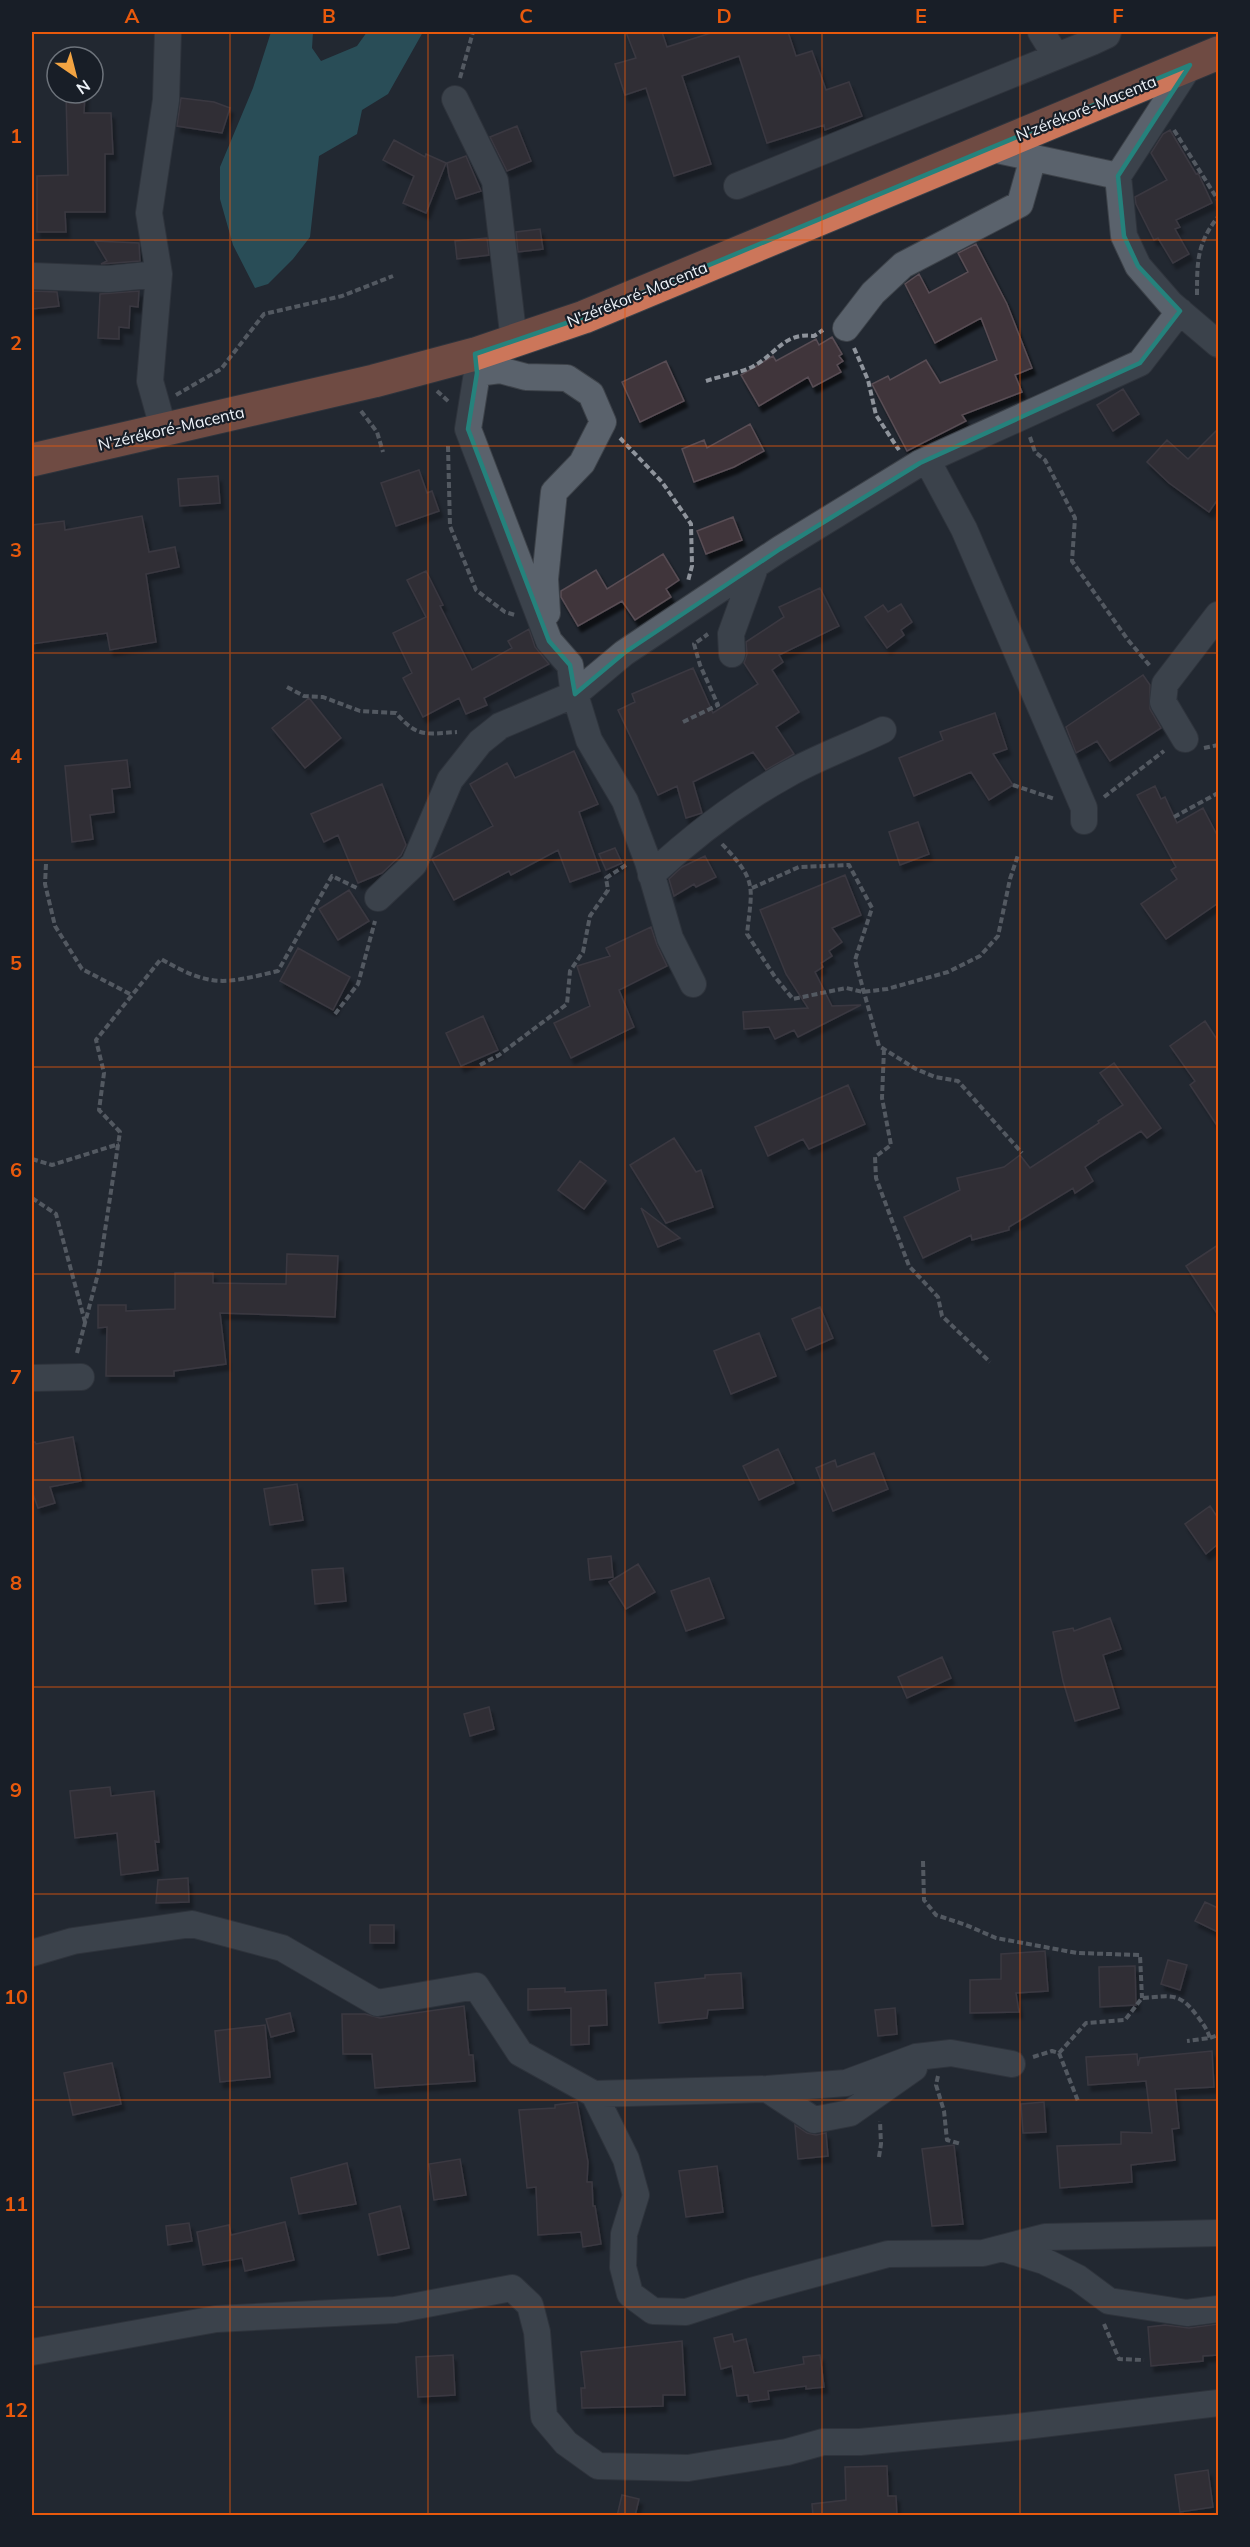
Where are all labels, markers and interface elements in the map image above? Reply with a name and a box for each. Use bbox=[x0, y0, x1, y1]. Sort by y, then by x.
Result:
text: A bbox=[125, 3, 140, 28]
text: B bbox=[322, 3, 336, 28]
text: C bbox=[519, 3, 533, 28]
text: D bbox=[716, 3, 732, 28]
text: E bbox=[915, 3, 927, 28]
text: F bbox=[1112, 3, 1124, 28]
north arrow bbox=[45, 45, 105, 105]
street label: N'zérékoré-Macenta bbox=[1013, 71, 1159, 145]
text: N bbox=[73, 76, 94, 99]
text: 1 bbox=[10, 123, 22, 148]
street label: N'zérékoré-Macenta bbox=[564, 257, 710, 331]
text: 2 bbox=[10, 330, 22, 355]
street label: N'zérékoré-Macenta bbox=[96, 401, 246, 455]
text: 3 bbox=[10, 537, 22, 562]
text: 4 bbox=[10, 743, 22, 768]
text: 5 bbox=[10, 950, 22, 975]
text: 6 bbox=[10, 1157, 22, 1182]
text: 7 bbox=[10, 1364, 22, 1389]
text: 8 bbox=[10, 1570, 22, 1595]
text: 9 bbox=[10, 1777, 22, 1802]
text: 10 bbox=[4, 1984, 28, 2009]
text: 11 bbox=[4, 2191, 28, 2216]
text: 12 bbox=[4, 2397, 28, 2422]

